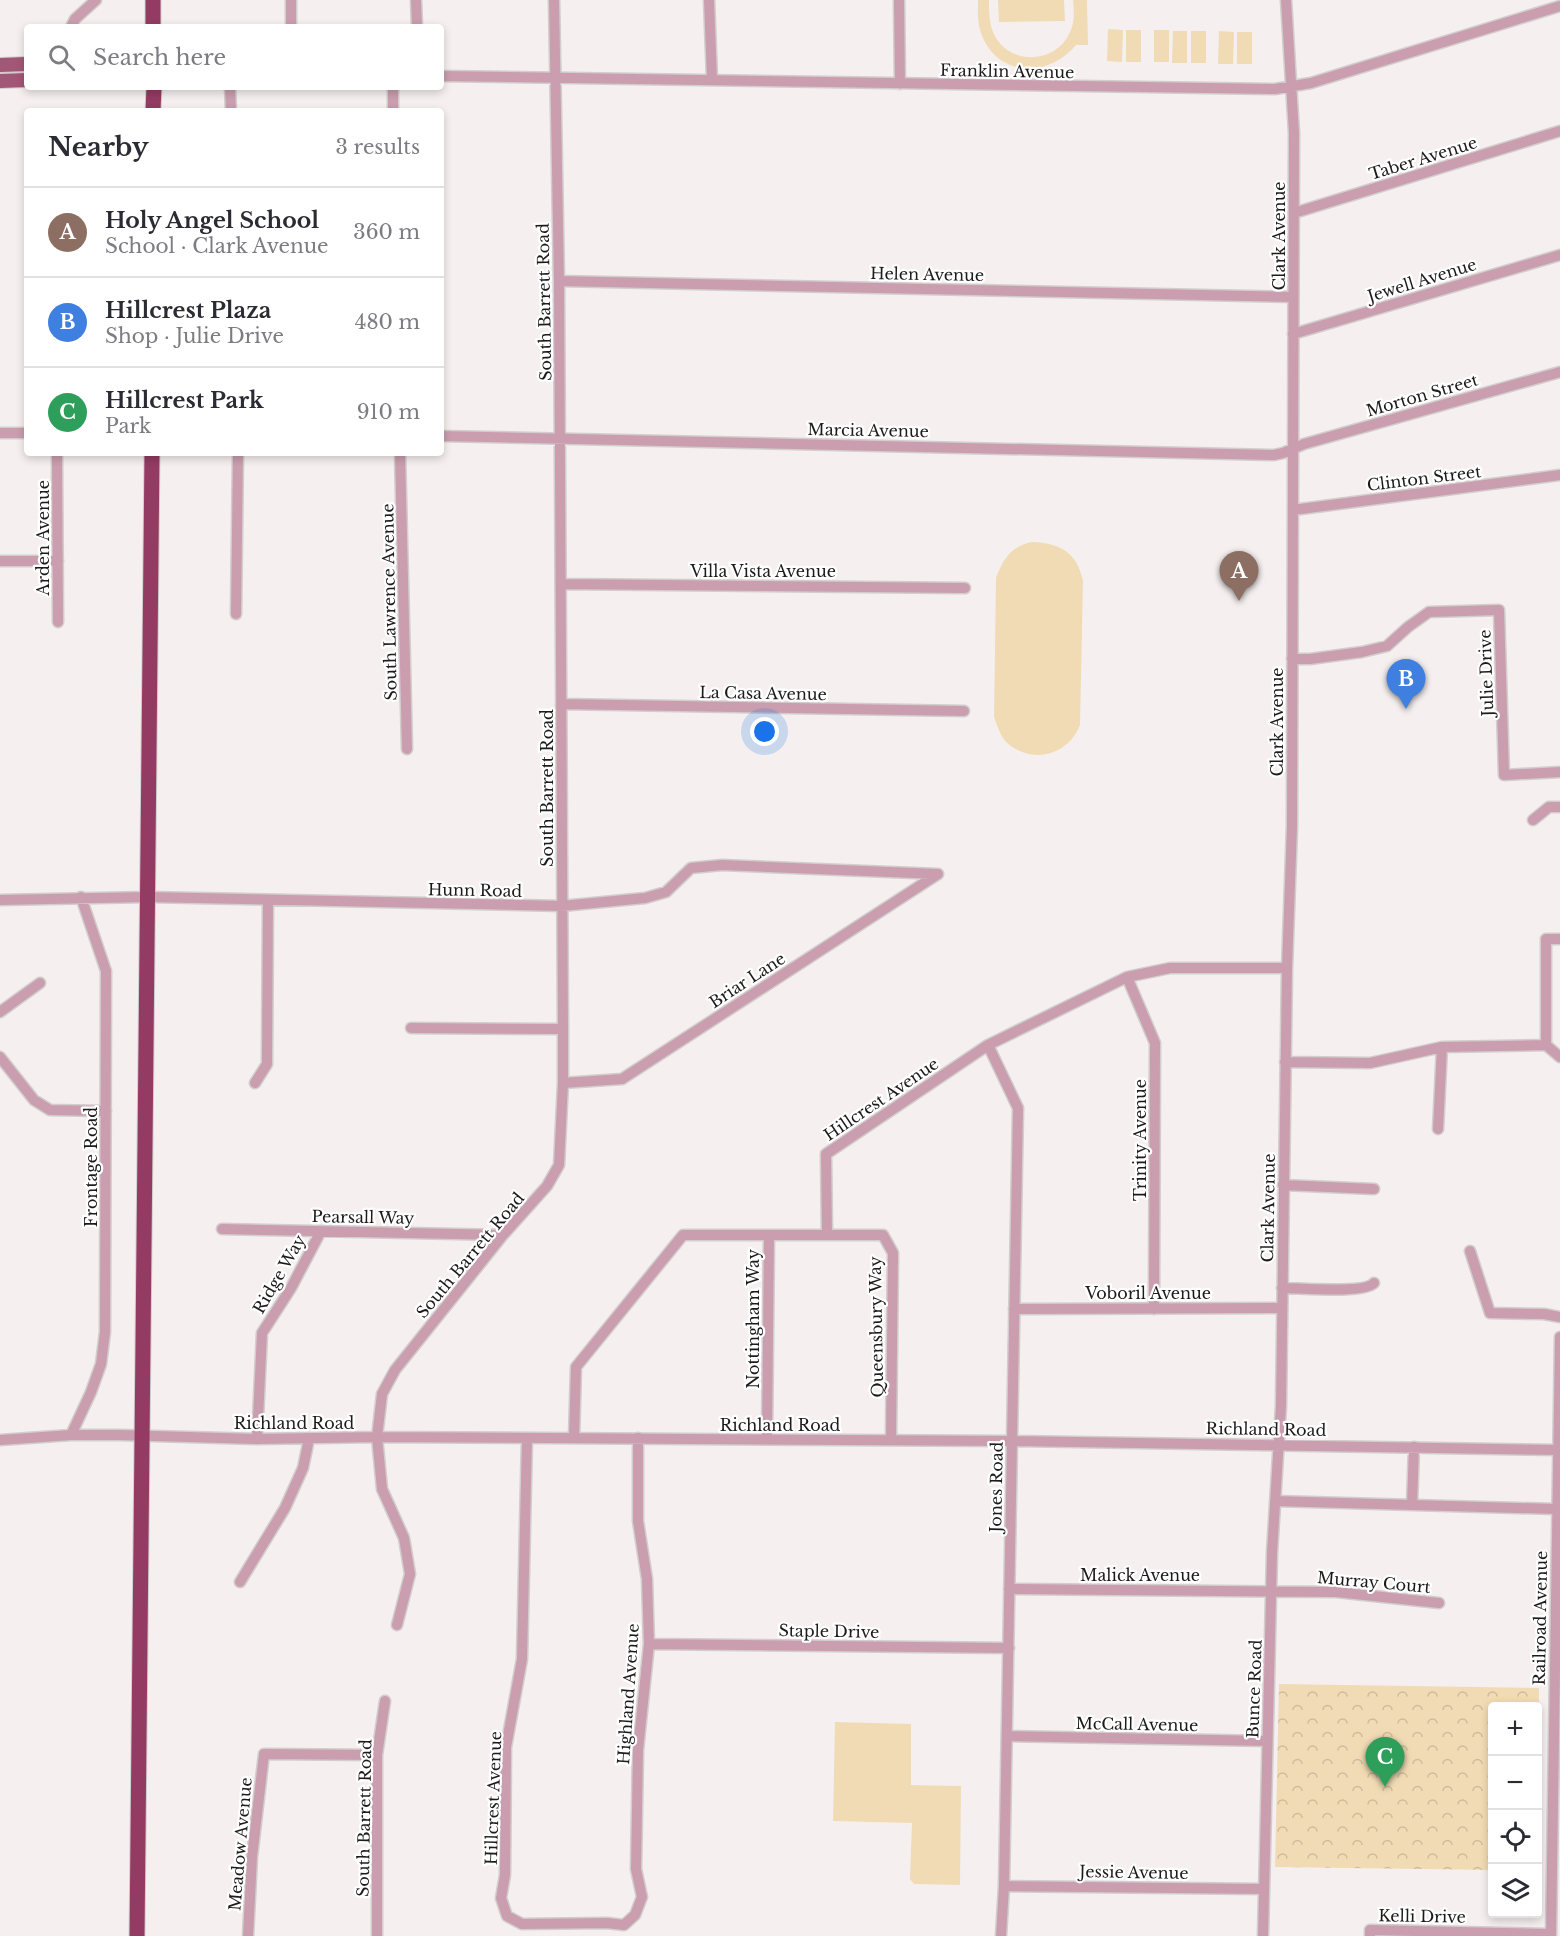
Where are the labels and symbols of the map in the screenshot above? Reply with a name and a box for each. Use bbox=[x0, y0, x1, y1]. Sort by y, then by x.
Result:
street label: Franklin Avenue bbox=[940, 60, 1074, 82]
street label: Taber Avenue bbox=[1367, 132, 1479, 184]
street label: Clark Avenue bbox=[1269, 181, 1289, 291]
street label: South Barrett Road bbox=[533, 223, 555, 381]
street label: Jewell Avenue bbox=[1363, 254, 1479, 307]
street label: Helen Avenue bbox=[870, 263, 984, 285]
street label: Morton Street bbox=[1364, 369, 1480, 421]
street label: Marcia Avenue bbox=[807, 419, 929, 441]
street label: Clinton Street bbox=[1366, 461, 1482, 495]
street label: Arden Avenue bbox=[33, 480, 53, 597]
street label: South Lawrence Avenue bbox=[377, 503, 401, 701]
pin: A bbox=[1220, 552, 1258, 601]
street label: Villa Vista Avenue bbox=[689, 561, 836, 581]
street label: Julie Drive bbox=[1474, 629, 1498, 719]
pin: B bbox=[1386, 660, 1426, 709]
street label: Clark Avenue bbox=[1267, 667, 1287, 777]
street label: La Casa Avenue bbox=[699, 682, 827, 704]
street label: South Barrett Road bbox=[537, 709, 557, 867]
your location bbox=[750, 717, 779, 746]
street label: Hunn Road bbox=[428, 879, 523, 901]
street label: Briar Lane bbox=[705, 948, 789, 1012]
street label: Hillcrest Avenue bbox=[820, 1053, 942, 1145]
street label: Trinity Avenue bbox=[1130, 1079, 1150, 1201]
street label: Frontage Road bbox=[81, 1107, 101, 1227]
street label: Clark Avenue bbox=[1257, 1153, 1279, 1263]
street label: South Barrett Road bbox=[412, 1188, 529, 1322]
street label: Pearsall Way bbox=[311, 1206, 415, 1228]
street label: Ridge Way bbox=[248, 1230, 310, 1317]
street label: Nottingham Way bbox=[743, 1248, 763, 1389]
street label: Queensbury Way bbox=[865, 1255, 887, 1398]
street label: Voboril Avenue bbox=[1084, 1283, 1211, 1303]
street label: Richland Road bbox=[234, 1413, 355, 1433]
street label: Richland Road bbox=[720, 1415, 841, 1435]
street label: Richland Road bbox=[1205, 1418, 1327, 1440]
street label: Jones Road bbox=[985, 1441, 1007, 1535]
street label: Railroad Avenue bbox=[1529, 1551, 1551, 1685]
street label: Malick Avenue bbox=[1080, 1565, 1200, 1585]
street label: Murray Court bbox=[1317, 1567, 1431, 1597]
street label: Staple Drive bbox=[778, 1620, 880, 1642]
street label: Highland Avenue bbox=[613, 1623, 643, 1765]
street label: Bunce Road bbox=[1242, 1639, 1266, 1739]
street label: McCall Avenue bbox=[1076, 1713, 1198, 1735]
street label: Hillcrest Avenue bbox=[481, 1731, 505, 1865]
pin: C bbox=[1366, 1738, 1404, 1787]
street label: South Barrett Road bbox=[353, 1739, 375, 1897]
street label: Meadow Avenue bbox=[224, 1776, 256, 1912]
street label: Jessie Avenue bbox=[1077, 1861, 1189, 1883]
street label: Kelli Drive bbox=[1378, 1905, 1466, 1927]

